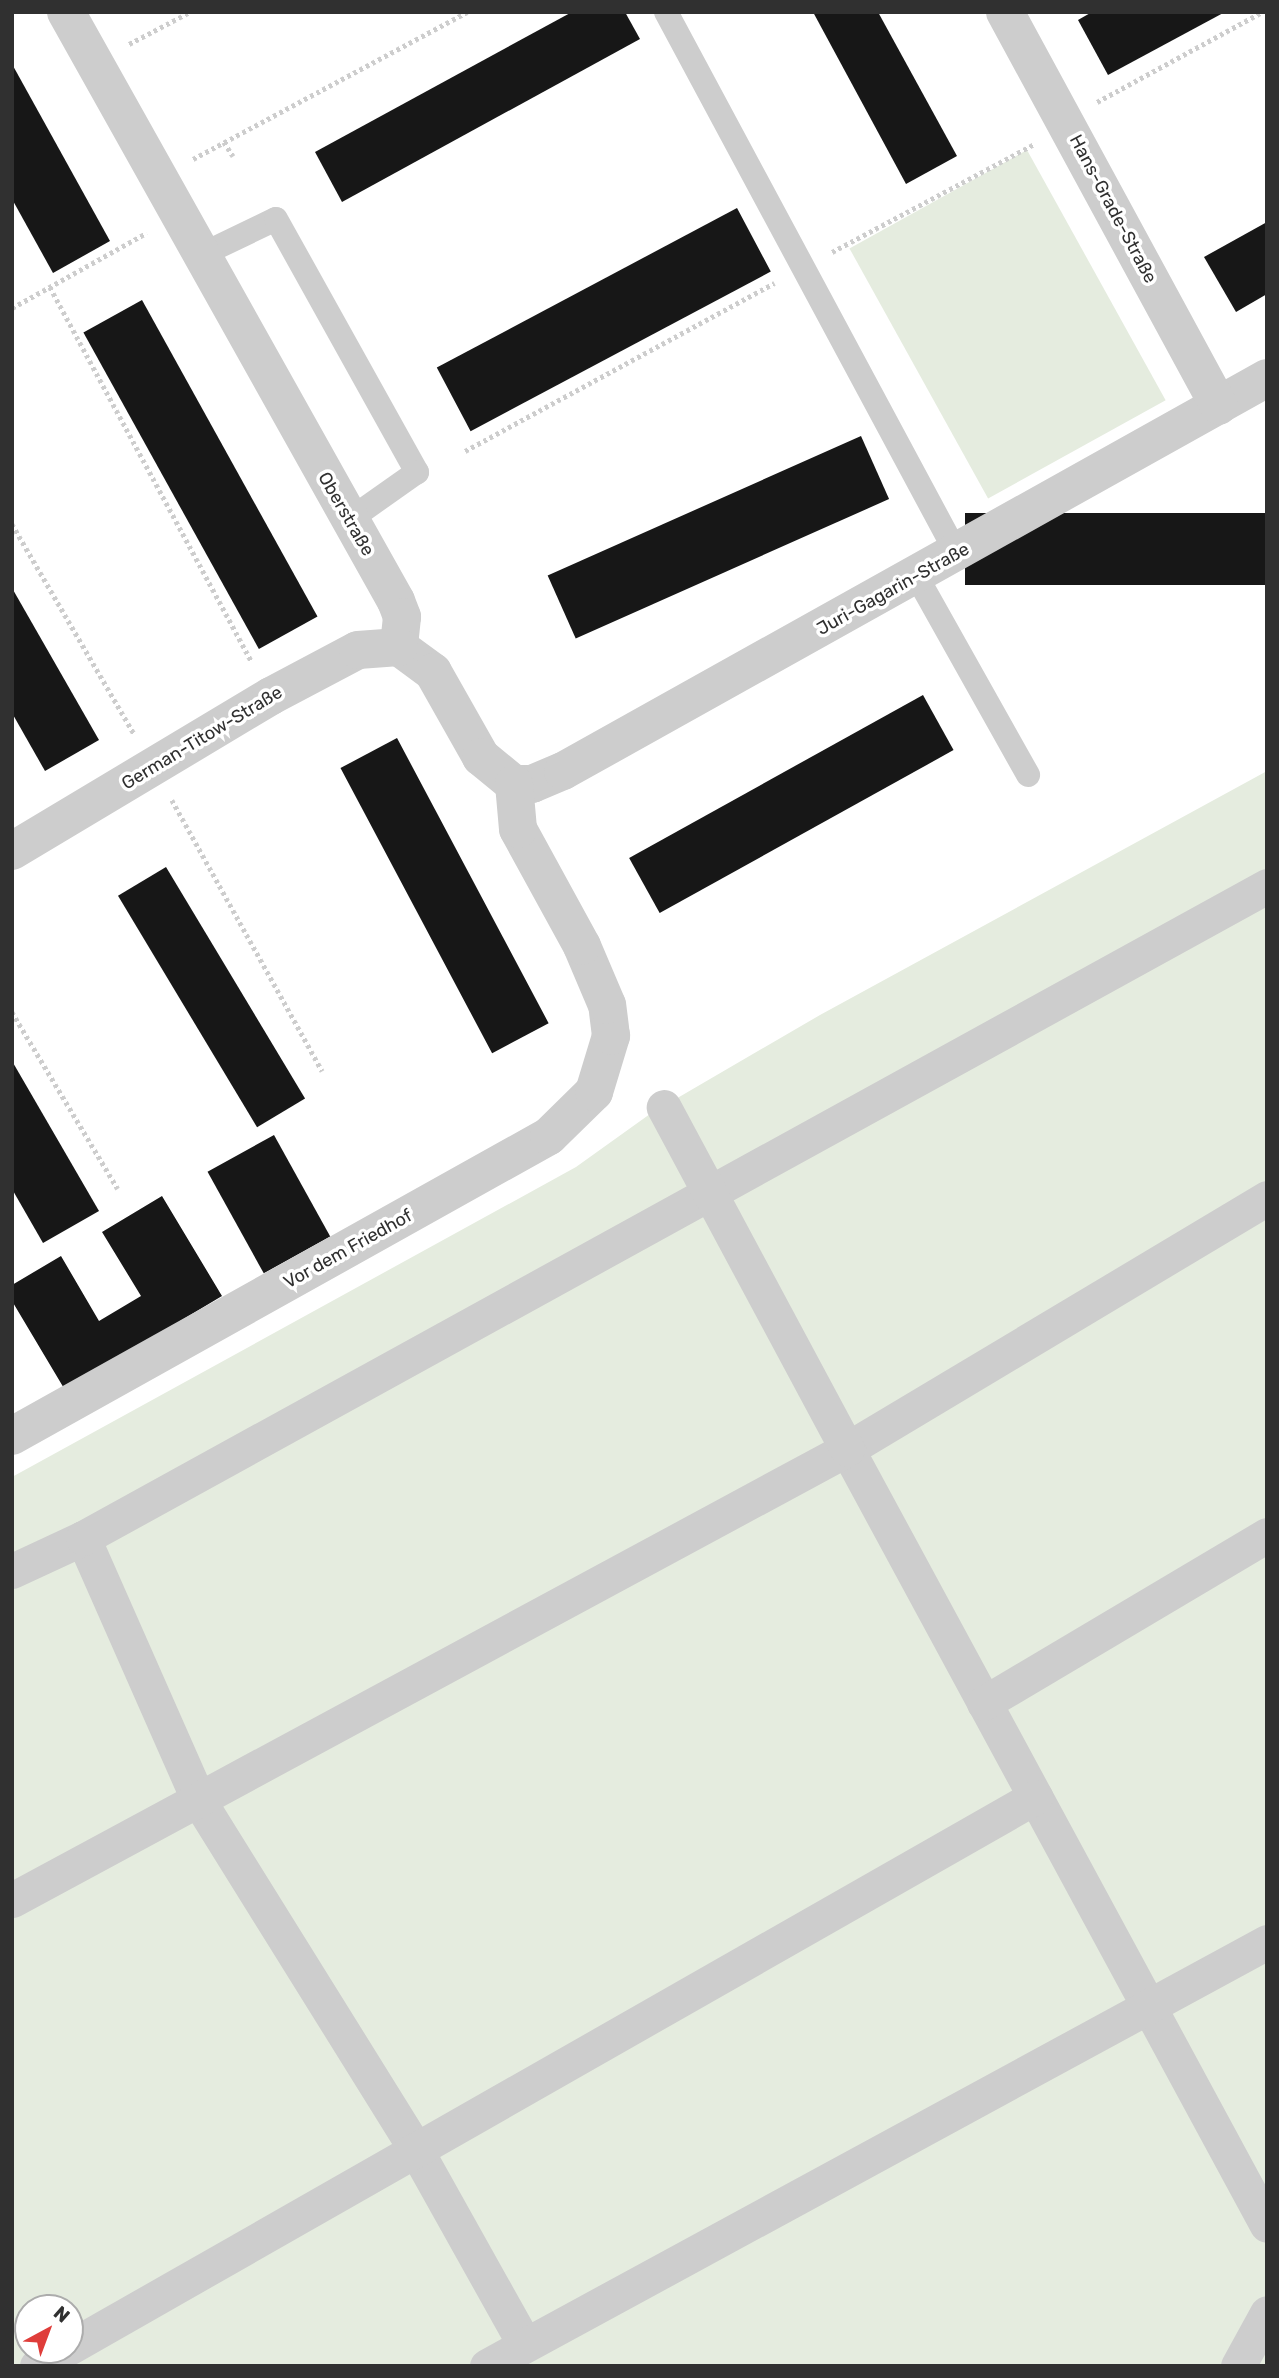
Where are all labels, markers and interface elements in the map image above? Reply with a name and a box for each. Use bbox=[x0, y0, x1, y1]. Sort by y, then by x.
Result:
street label: Hans-Grade-Straße bbox=[1065, 131, 1161, 287]
street label: Oberstraße bbox=[313, 468, 379, 560]
street label: Juri-Gagarin-Straße bbox=[813, 538, 973, 640]
street label: German-Titow-Straße bbox=[118, 681, 286, 795]
street label: Vor dem Friedhof bbox=[280, 1205, 416, 1293]
north arrow bbox=[14, 2294, 84, 2364]
text: N bbox=[49, 2301, 74, 2327]

